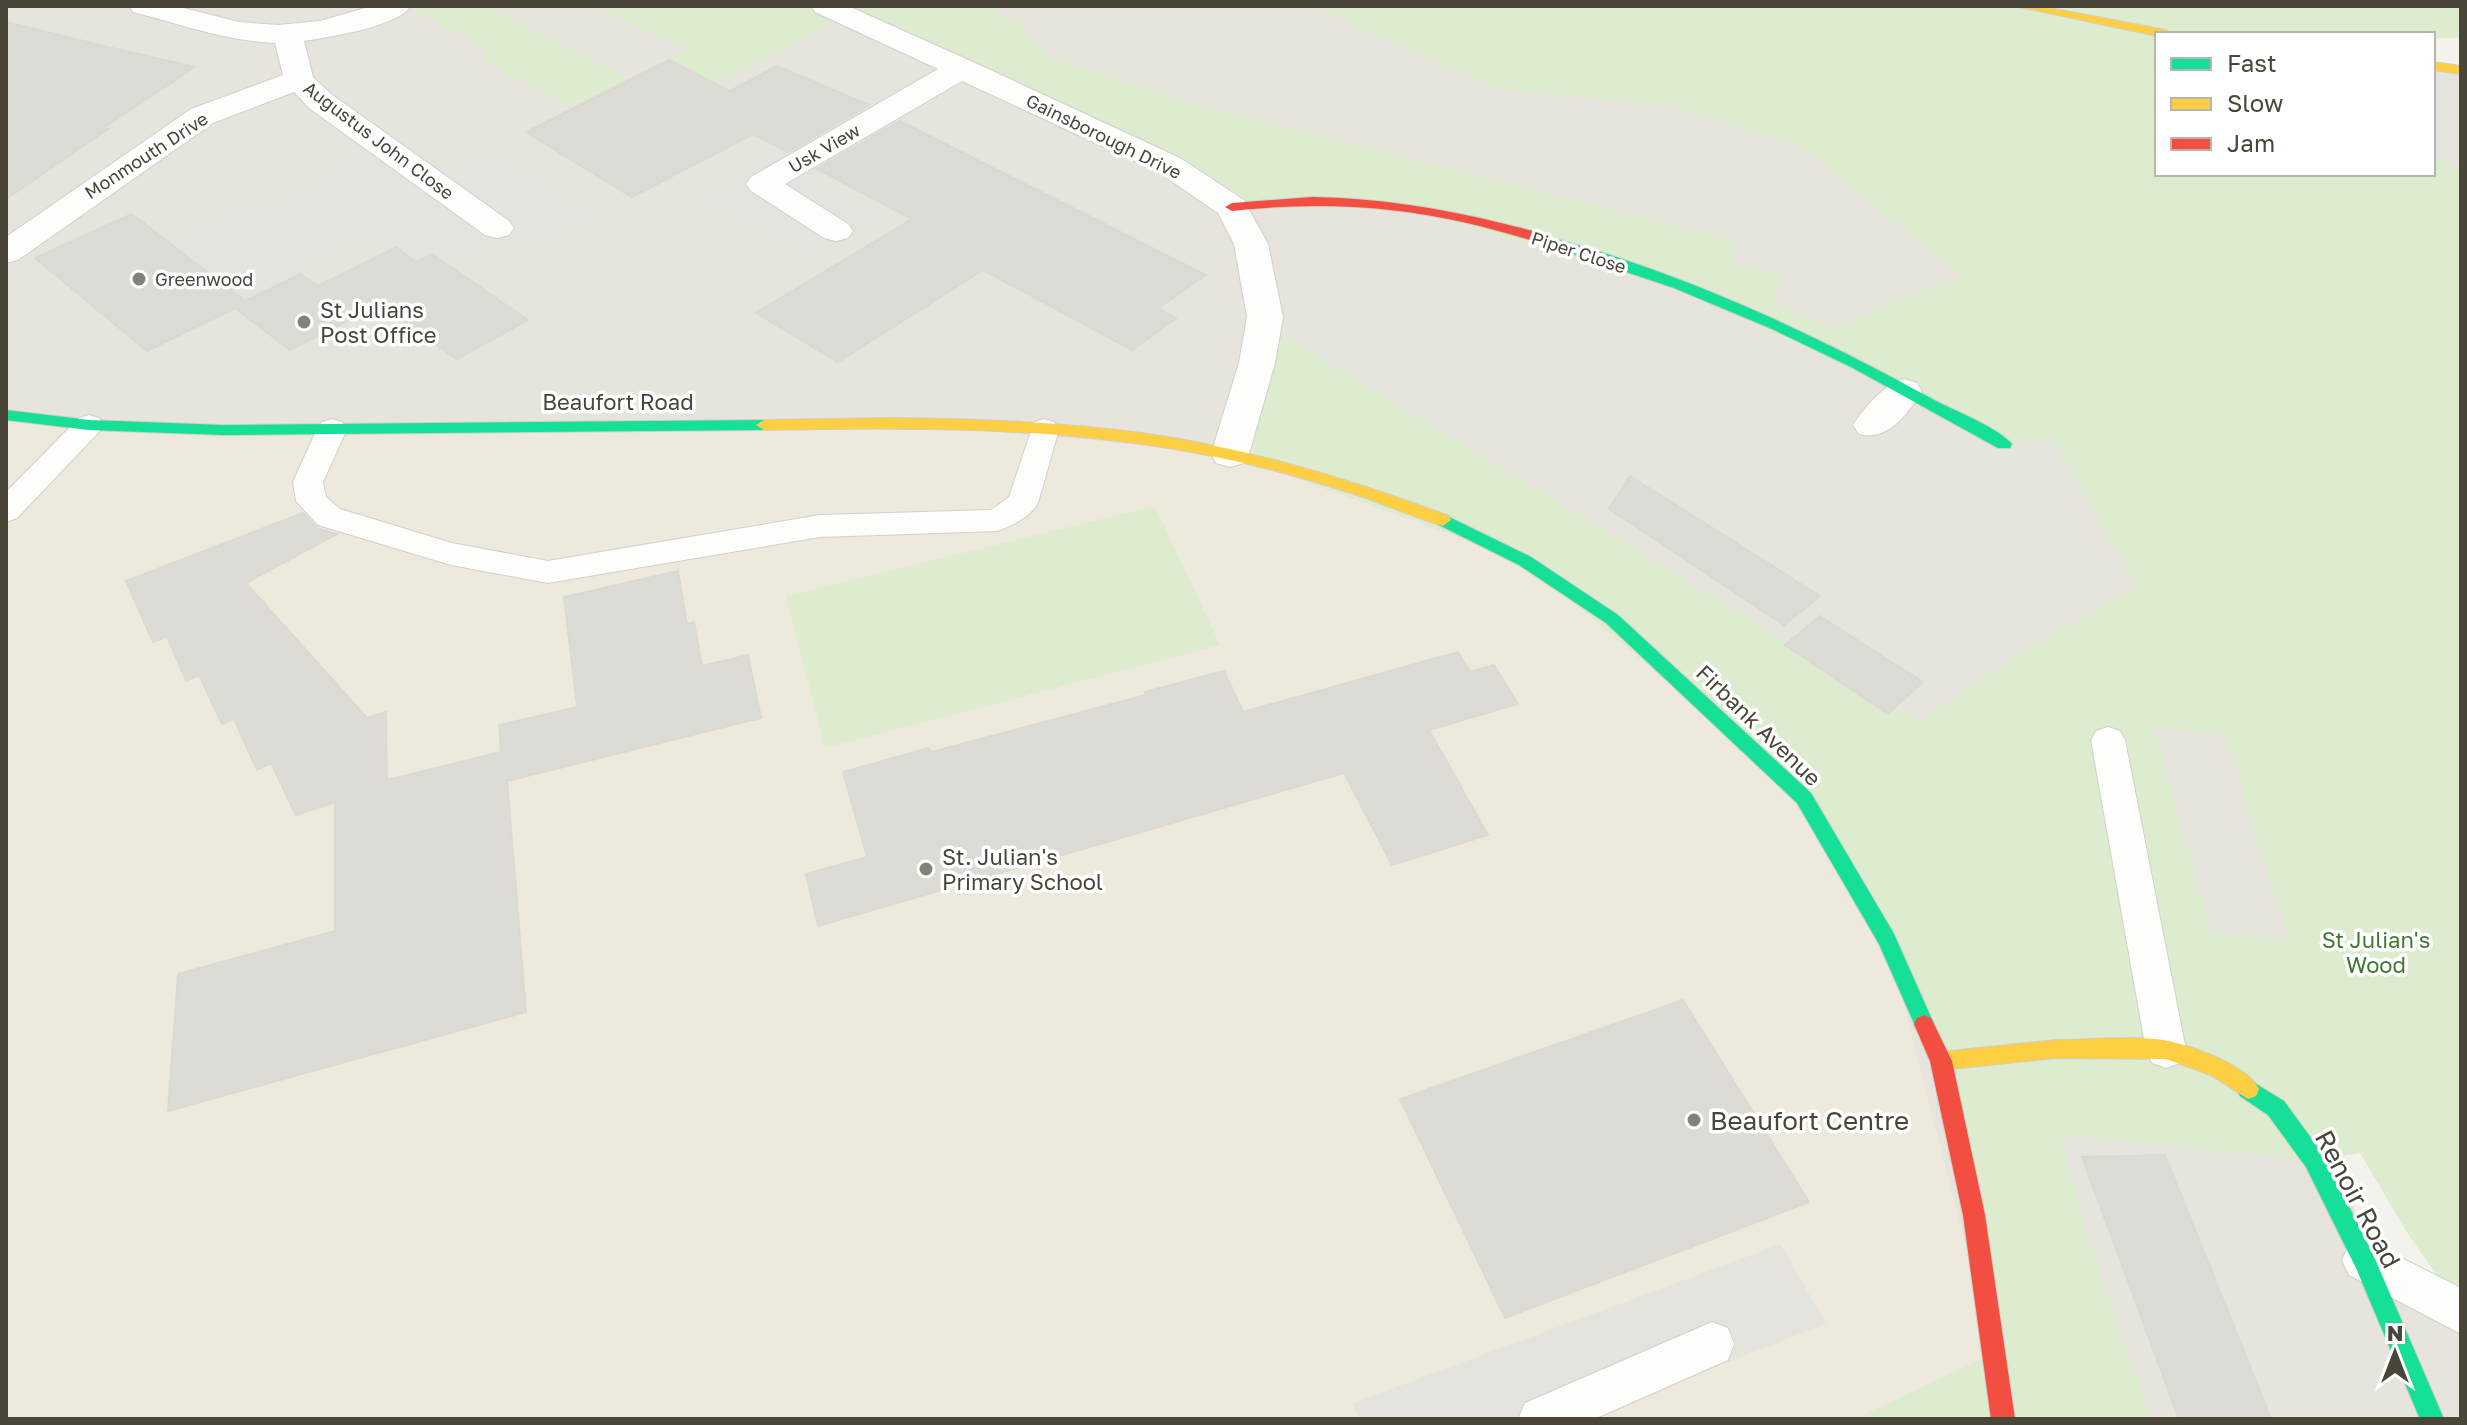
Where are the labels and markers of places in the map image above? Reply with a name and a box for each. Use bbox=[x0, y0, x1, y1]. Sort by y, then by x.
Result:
place label: Greenwood bbox=[155, 268, 253, 290]
marker: Greenwood bbox=[130, 270, 148, 288]
place label: St Julians Post Office bbox=[320, 296, 437, 348]
marker: St Julians Post Office bbox=[295, 313, 313, 331]
place label: St. Julian's Primary School bbox=[942, 843, 1103, 895]
marker: St. Julian's Primary School bbox=[917, 860, 935, 878]
place label: Beaufort Centre bbox=[1710, 1105, 1909, 1136]
marker: Beaufort Centre bbox=[1685, 1111, 1703, 1129]

